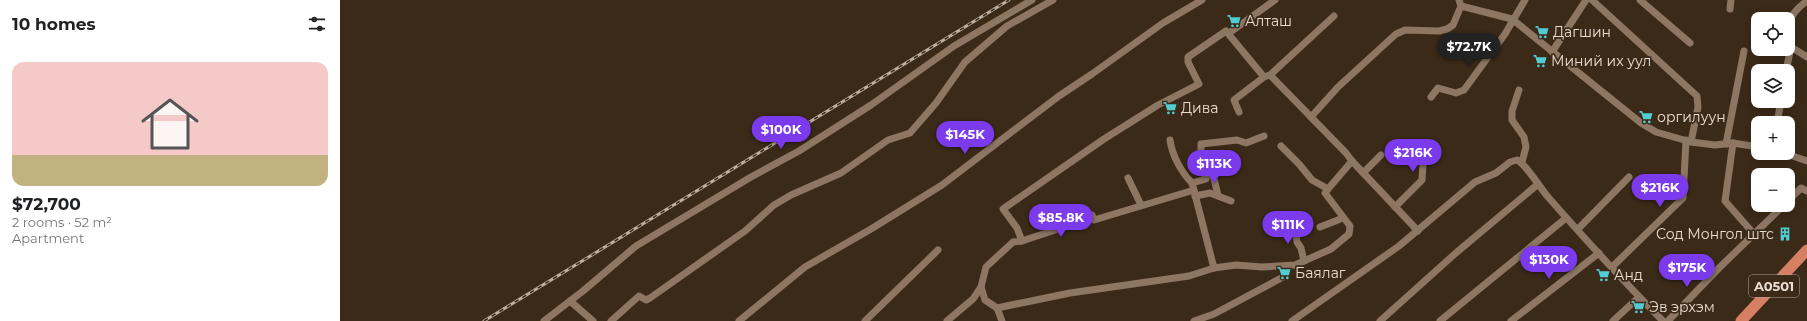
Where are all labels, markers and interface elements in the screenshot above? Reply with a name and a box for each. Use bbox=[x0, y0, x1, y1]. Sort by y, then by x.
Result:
place label: Алташ bbox=[1245, 12, 1292, 30]
map controls bbox=[1751, 12, 1795, 212]
button: locate bbox=[1751, 12, 1795, 56]
icon: filters bbox=[306, 13, 328, 35]
supermarket icon: Алташ bbox=[1226, 13, 1242, 29]
text: 10 homes bbox=[12, 14, 96, 34]
place label: Дагшин bbox=[1553, 23, 1611, 41]
supermarket icon: Дагшин bbox=[1534, 24, 1550, 40]
pin: $72.7K bbox=[1436, 33, 1502, 67]
text: $72.7K bbox=[1447, 38, 1491, 54]
place label: Миний их уул bbox=[1551, 52, 1651, 70]
supermarket icon: Миний их уул bbox=[1532, 53, 1548, 69]
button: layers bbox=[1751, 64, 1795, 108]
icon: home bbox=[134, 88, 206, 160]
place label: Дива bbox=[1181, 99, 1218, 117]
supermarket icon: Дива bbox=[1162, 100, 1178, 116]
place label: оргилуун bbox=[1657, 108, 1726, 126]
supermarket icon: оргилуун bbox=[1638, 109, 1654, 125]
pin: $100K bbox=[753, 116, 809, 150]
button: + bbox=[1751, 116, 1795, 160]
text: $100K bbox=[761, 121, 801, 137]
pin: $145K bbox=[937, 121, 993, 155]
text: $145K bbox=[945, 126, 985, 142]
pin: $216K bbox=[1385, 139, 1441, 173]
text: $216K bbox=[1394, 144, 1432, 160]
pin: $113K bbox=[1186, 150, 1242, 184]
text: $113K bbox=[1196, 155, 1232, 171]
button: − bbox=[1751, 168, 1795, 212]
pin: $216K bbox=[1632, 174, 1688, 208]
text: $216K bbox=[1641, 179, 1679, 195]
text: $72,700 bbox=[12, 194, 81, 214]
pin: $85.8K bbox=[1028, 204, 1094, 238]
text: $85.8K bbox=[1038, 209, 1084, 225]
pin: $111K bbox=[1260, 211, 1316, 245]
text: 2 rooms · 52 m² bbox=[12, 214, 112, 230]
text: $111K bbox=[1271, 216, 1305, 232]
place label: Сод Монгол штс bbox=[1656, 225, 1774, 243]
building icon: Сод Монгол штс bbox=[1777, 226, 1793, 242]
text: Apartment bbox=[12, 230, 84, 246]
pin: $130K bbox=[1521, 246, 1577, 280]
text: $130K bbox=[1529, 251, 1569, 267]
pin: $175K bbox=[1659, 254, 1715, 288]
text: $175K bbox=[1668, 259, 1706, 275]
place label: Баялаг bbox=[1295, 264, 1346, 282]
supermarket icon: Баялаг bbox=[1276, 265, 1292, 281]
place label: Анд bbox=[1614, 266, 1643, 284]
supermarket icon: Анд bbox=[1595, 267, 1611, 283]
road number: A0501 bbox=[1749, 275, 1799, 297]
place label: Эв эрхэм bbox=[1649, 298, 1715, 316]
supermarket icon: Эв эрхэм bbox=[1630, 299, 1646, 315]

